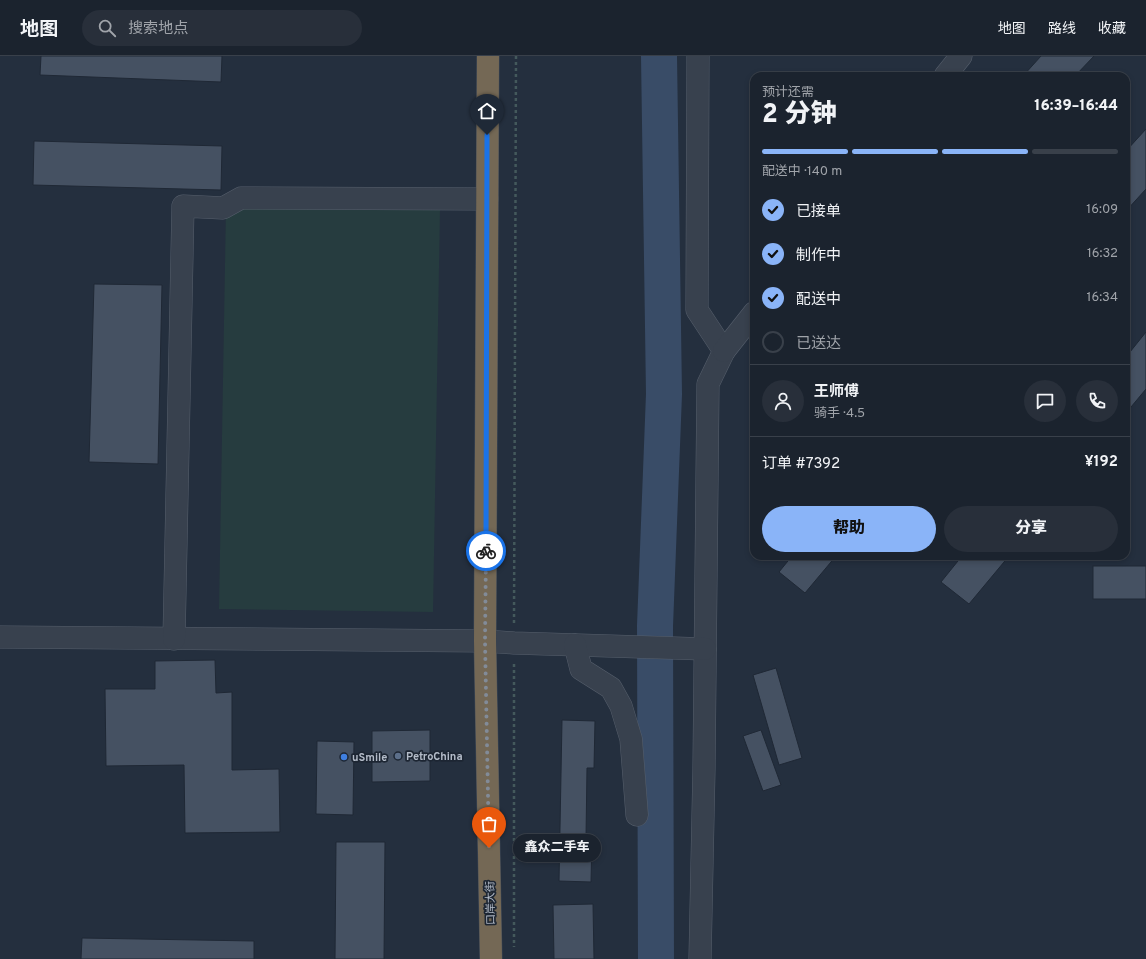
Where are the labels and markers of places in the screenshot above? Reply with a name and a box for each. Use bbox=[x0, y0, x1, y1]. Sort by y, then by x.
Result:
pin bbox=[470, 94, 504, 135]
place label: PetroChina bbox=[406, 750, 463, 764]
place label: uSmile bbox=[352, 751, 387, 765]
marker: PetroChina bbox=[393, 751, 403, 761]
marker: uSmile bbox=[339, 752, 349, 762]
pin bbox=[472, 807, 506, 848]
callout: 鑫众二手车 bbox=[513, 834, 601, 862]

